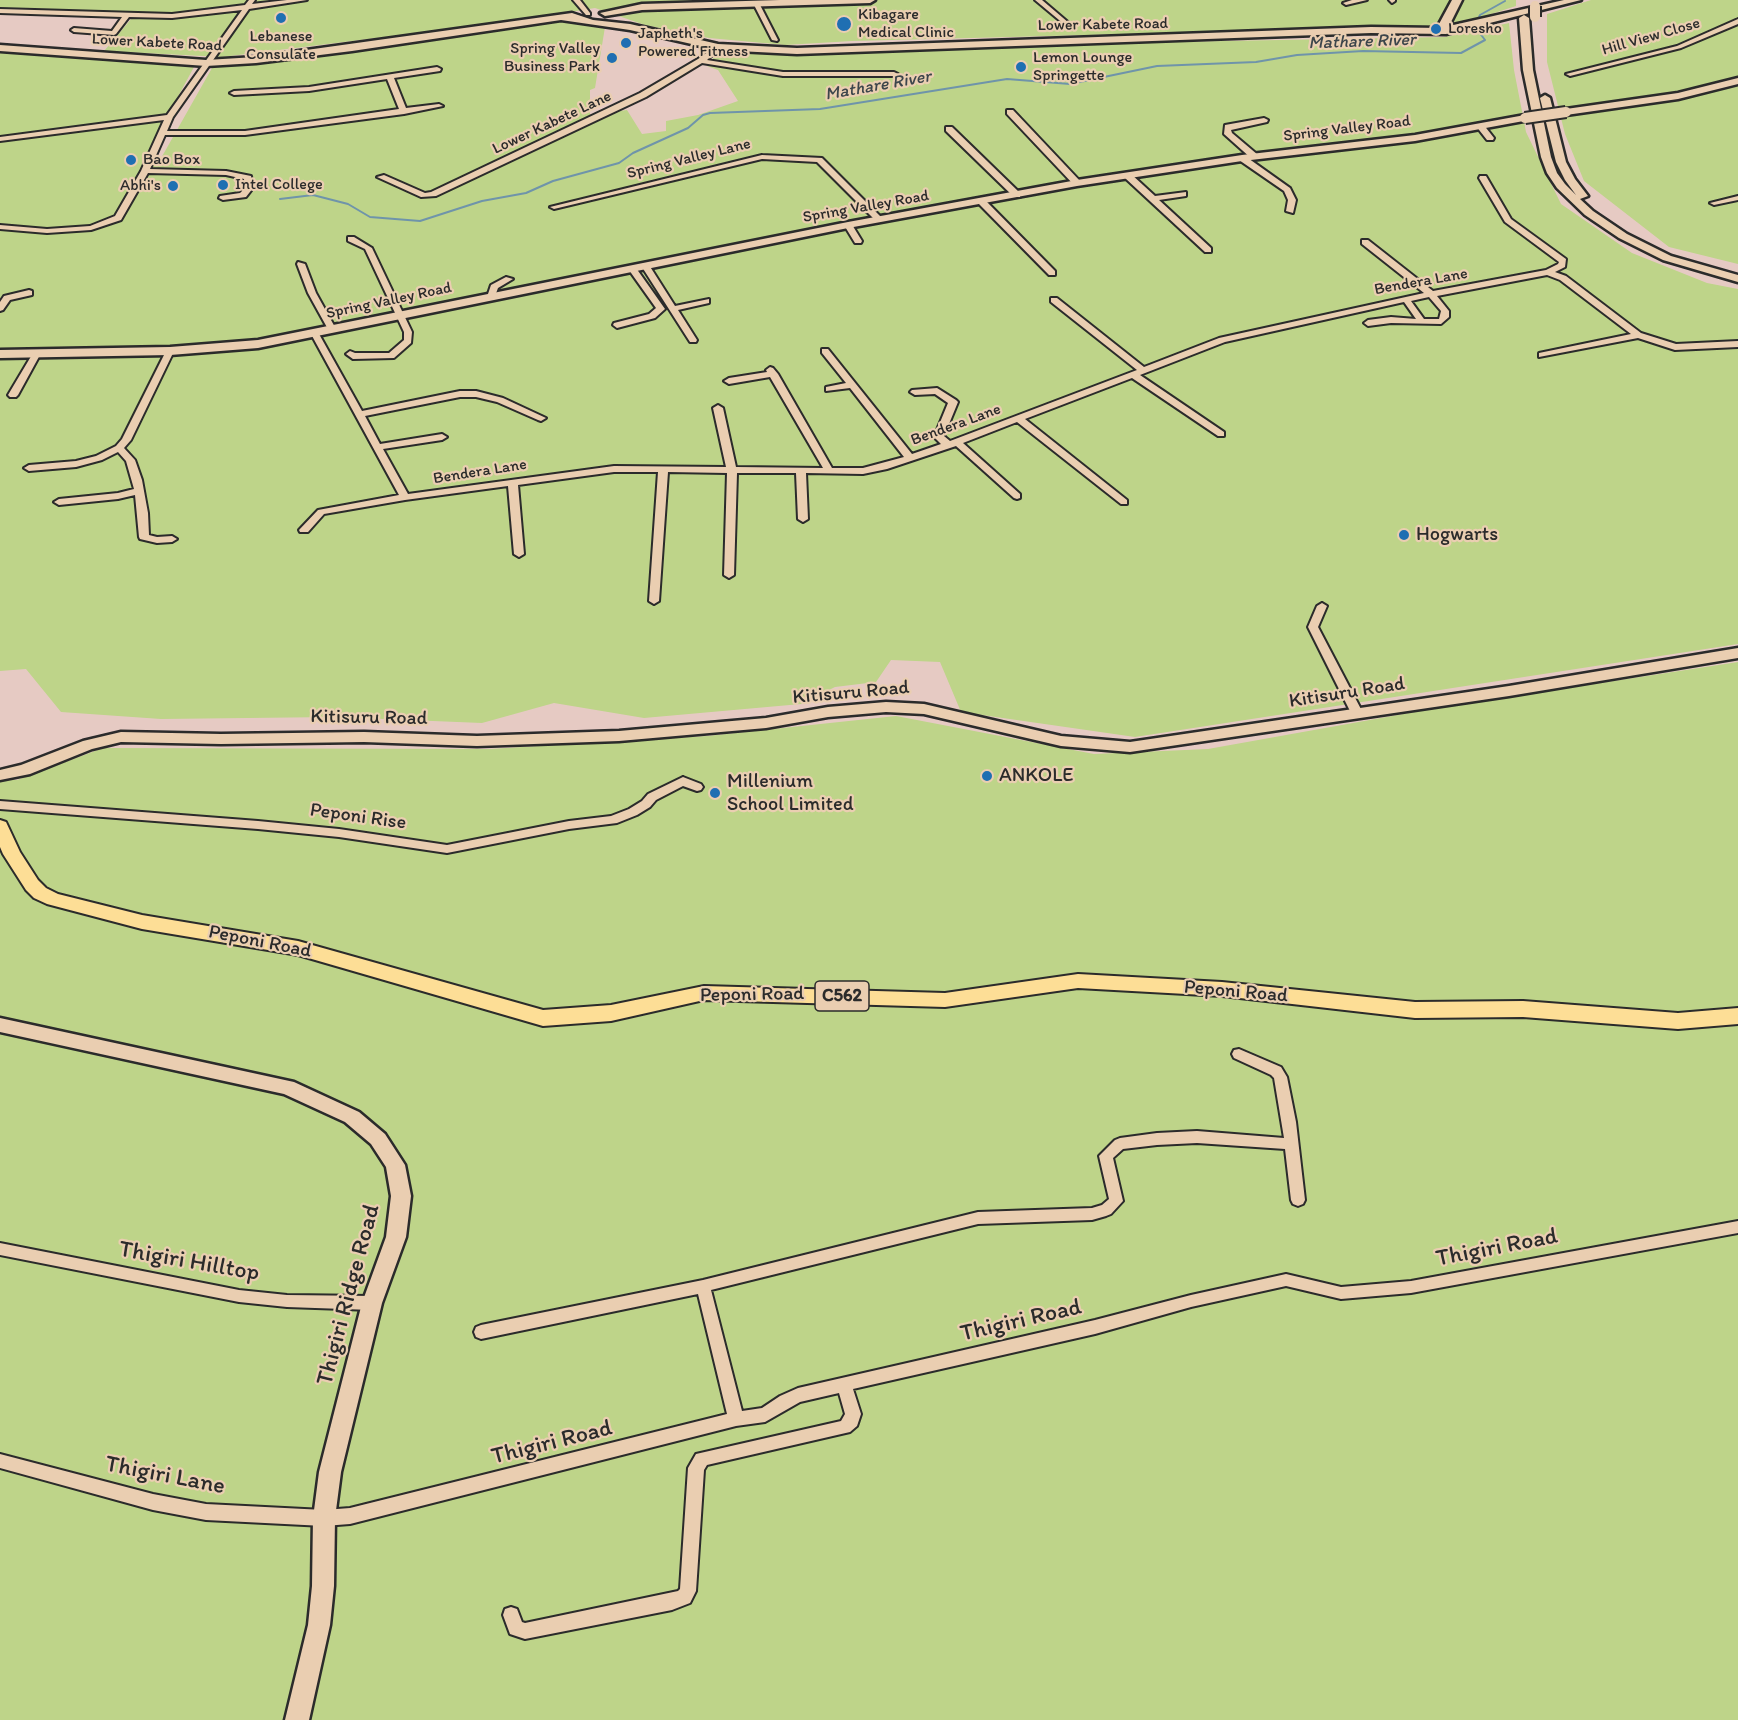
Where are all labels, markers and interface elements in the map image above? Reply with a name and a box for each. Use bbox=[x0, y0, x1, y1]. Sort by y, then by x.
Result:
place label: Kibagare Medical Clinic bbox=[858, 5, 954, 43]
marker: Lebanese Consulate bbox=[274, 11, 288, 25]
street label: Lower Kabete Road bbox=[1038, 14, 1168, 36]
street label: Hill View Close bbox=[1600, 14, 1702, 60]
marker: Kibagare Medical Clinic bbox=[835, 15, 853, 33]
place label: Loresho bbox=[1448, 19, 1502, 39]
marker: Loresho bbox=[1429, 22, 1443, 36]
place label: Japheth's Powered Fitness bbox=[638, 24, 748, 62]
place label: Lebanese Consulate bbox=[246, 27, 316, 65]
water label: Mathare River bbox=[1308, 29, 1416, 55]
street label: Lower Kabete Road bbox=[91, 30, 223, 56]
marker: Japheth's Powered Fitness bbox=[619, 36, 633, 50]
place label: Spring Valley Business Park bbox=[504, 39, 600, 77]
place label: Lemon Lounge Springette bbox=[1033, 48, 1132, 86]
marker: Spring Valley Business Park bbox=[605, 51, 619, 65]
marker: Lemon Lounge Springette bbox=[1014, 60, 1028, 74]
water label: Mathare River bbox=[823, 66, 933, 106]
street label: Lower Kabete Lane bbox=[489, 87, 615, 159]
street label: Spring Valley Road bbox=[1282, 112, 1412, 146]
street label: Spring Valley Lane bbox=[625, 134, 753, 184]
place label: Bao Box bbox=[143, 150, 200, 170]
marker: Bao Box bbox=[124, 153, 138, 167]
place label: Intel College bbox=[235, 175, 323, 195]
place label: Abhi's bbox=[120, 176, 161, 196]
marker: Intel College bbox=[216, 178, 230, 192]
marker: Abhi's bbox=[166, 179, 180, 193]
street label: Spring Valley Road bbox=[801, 186, 931, 228]
street label: Bendera Lane bbox=[1373, 264, 1469, 300]
street label: Spring Valley Road bbox=[324, 278, 454, 324]
street label: Bendera Lane bbox=[908, 400, 1004, 450]
street label: Bendera Lane bbox=[432, 455, 528, 489]
place label: Hogwarts bbox=[1416, 523, 1498, 547]
marker: Hogwarts bbox=[1397, 528, 1411, 542]
street label: Kitisuru Road bbox=[1287, 672, 1407, 714]
street label: Kitisuru Road bbox=[792, 676, 910, 710]
street label: Kitisuru Road bbox=[310, 705, 428, 731]
place label: ANKOLE bbox=[999, 764, 1073, 788]
marker: ANKOLE bbox=[980, 769, 994, 783]
place label: Millenium School Limited bbox=[727, 770, 854, 817]
marker: Millenium School Limited bbox=[708, 786, 722, 800]
street label: Peponi Rise bbox=[308, 798, 408, 836]
street label: Peponi Road bbox=[206, 920, 314, 964]
street label: Peponi Road bbox=[1183, 975, 1289, 1009]
road number: C562 bbox=[815, 981, 869, 1011]
street label: Peponi Road bbox=[700, 982, 804, 1008]
street label: Thigiri Ridge Road bbox=[311, 1201, 387, 1389]
street label: Thigiri Road bbox=[1434, 1222, 1560, 1274]
street label: Thigiri Hilltop bbox=[117, 1235, 261, 1289]
street label: Thigiri Road bbox=[958, 1293, 1084, 1349]
street label: Thigiri Road bbox=[489, 1414, 615, 1472]
street label: Thigiri Lane bbox=[103, 1450, 227, 1502]

